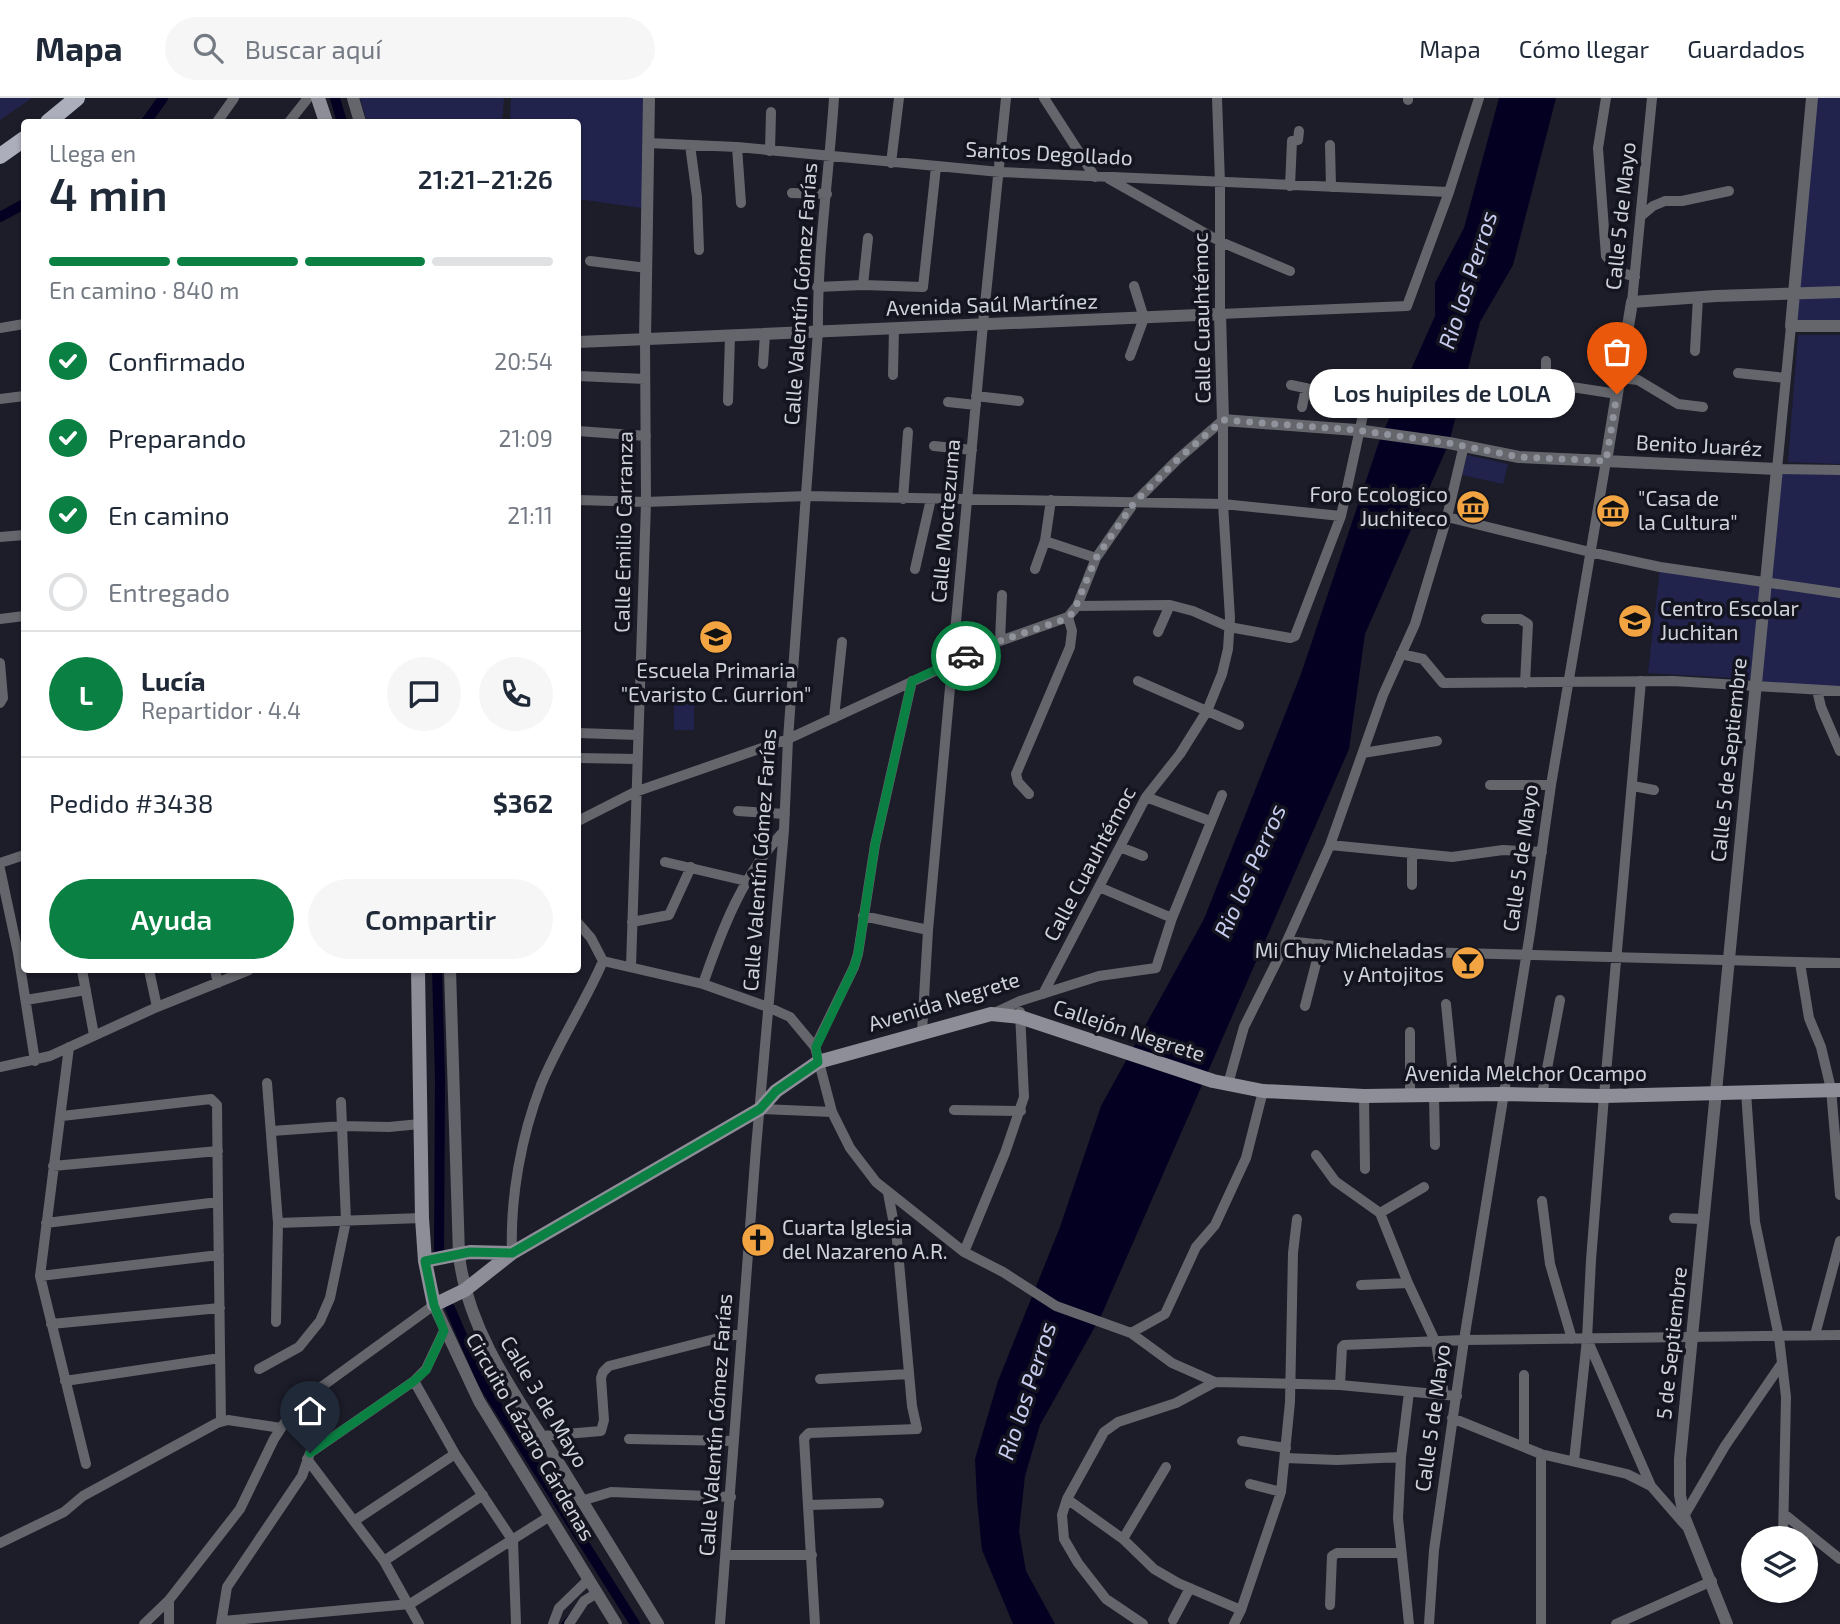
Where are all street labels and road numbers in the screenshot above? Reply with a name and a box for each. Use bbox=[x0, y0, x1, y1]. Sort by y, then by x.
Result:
street label: Santos Degollado bbox=[965, 136, 1133, 169]
street label: Calle 5 de Mayo bbox=[1599, 141, 1640, 291]
street label: Calle Valentín Gómez Farías bbox=[778, 162, 821, 426]
street label: Calle Cuauhtémoc bbox=[1187, 232, 1214, 404]
street label: Avenida Saúl Martínez bbox=[886, 287, 1098, 320]
street label: Benito Juaréz bbox=[1635, 429, 1763, 460]
street label: Calle Emilio Carranza bbox=[608, 431, 637, 633]
street label: Calle Moctezuma bbox=[925, 438, 964, 604]
street label: Calle 5 de Septiembre bbox=[1704, 656, 1751, 863]
street label: Calle Valentín Gómez Farías bbox=[737, 728, 780, 992]
street label: Calle Cuauhtémoc bbox=[1037, 782, 1140, 945]
street label: Calle 5 de Mayo bbox=[1497, 782, 1542, 933]
street label: Avenida Negrete bbox=[865, 966, 1022, 1035]
street label: Callejón Negrete bbox=[1050, 993, 1208, 1067]
street label: Avenida Melchor Ocampo bbox=[1405, 1060, 1647, 1085]
street label: 5 de Septiembre bbox=[1650, 1265, 1691, 1420]
street label: Calle Valentín Gómez Farías bbox=[693, 1293, 736, 1557]
street label: Circuito Lázaro Cárdenas bbox=[461, 1328, 601, 1545]
street label: Calle 3 de Mayo bbox=[496, 1331, 594, 1472]
street label: Calle 5 de Mayo bbox=[1409, 1342, 1454, 1493]

